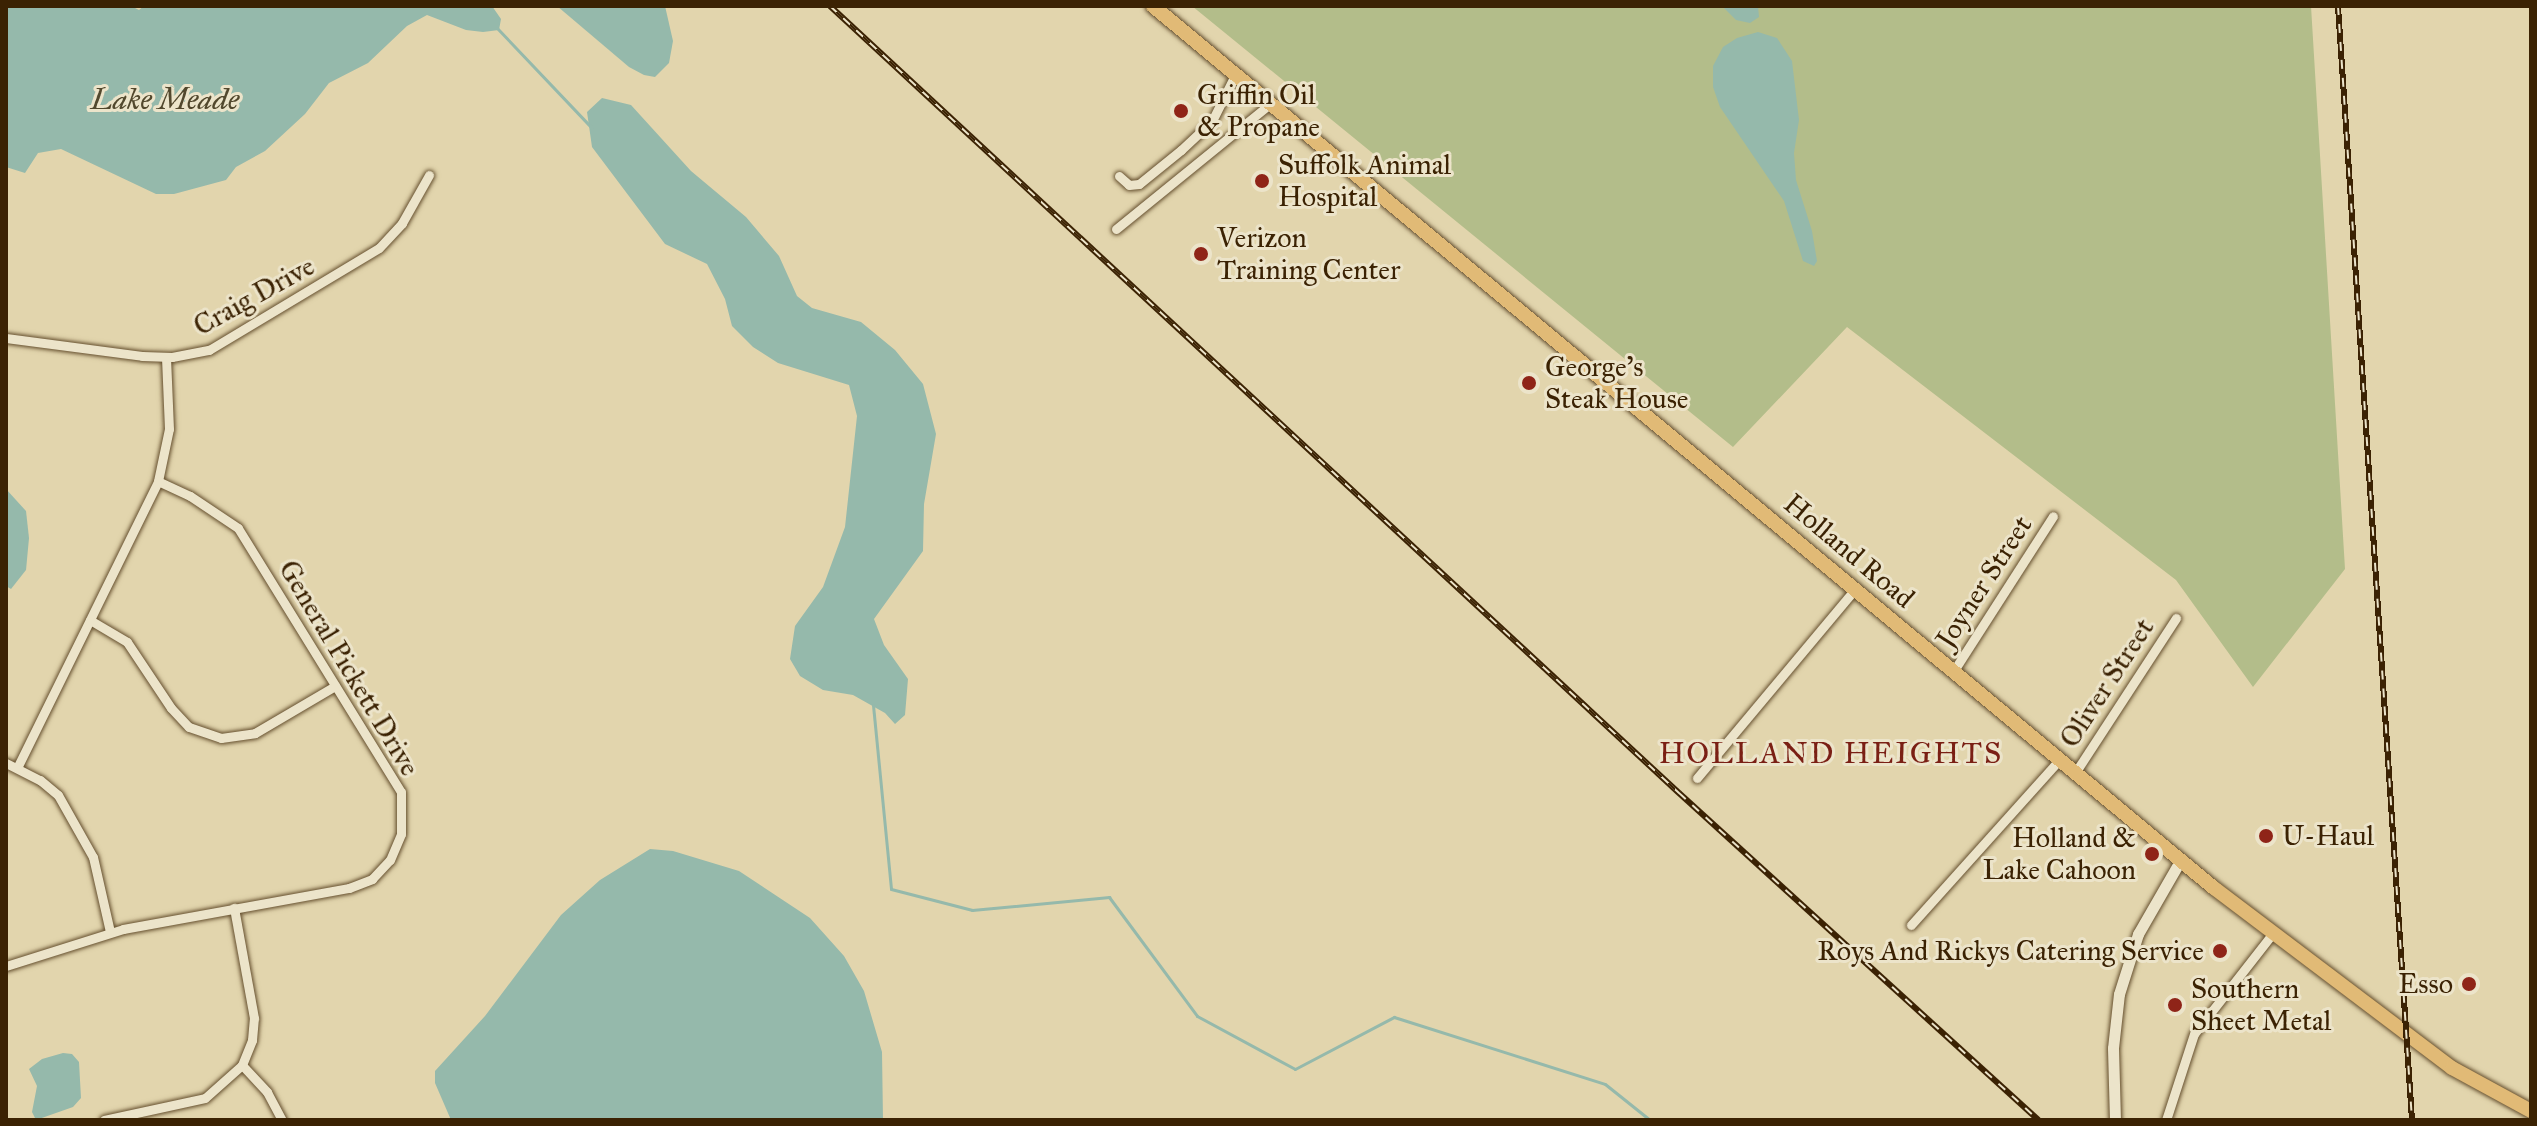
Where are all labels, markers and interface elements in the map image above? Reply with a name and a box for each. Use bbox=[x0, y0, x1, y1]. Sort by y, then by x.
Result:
place label: Griffin Oil & Propane bbox=[1197, 78, 1320, 144]
water label: Lake Meade bbox=[91, 81, 239, 117]
marker: Griffin Oil & Propane bbox=[1172, 102, 1190, 120]
place label: Suffolk Animal Hospital bbox=[1278, 148, 1451, 214]
marker: Suffolk Animal Hospital bbox=[1253, 172, 1271, 190]
place label: Verizon Training Center bbox=[1217, 221, 1400, 287]
marker: Verizon Training Center bbox=[1192, 245, 1210, 263]
street label: Craig Drive bbox=[188, 249, 320, 343]
place label: George's Steak House bbox=[1545, 350, 1689, 416]
marker: George's Steak House bbox=[1520, 374, 1538, 392]
street label: Holland Road bbox=[1777, 487, 1921, 615]
street label: Joyner Street bbox=[1929, 510, 2039, 654]
street label: General Pickett Drive bbox=[271, 554, 427, 782]
street label: Oliver Street bbox=[2053, 612, 2161, 754]
district label: HOLLAND HEIGHTS bbox=[1659, 735, 2003, 771]
place label: U-Haul bbox=[2282, 819, 2374, 853]
place label: Holland & Lake Cahoon bbox=[1983, 821, 2136, 887]
marker: U-Haul bbox=[2257, 827, 2275, 845]
marker: Holland & Lake Cahoon bbox=[2143, 845, 2161, 863]
place label: Roys And Rickys Catering Service bbox=[1817, 934, 2204, 968]
marker: Roys And Rickys Catering Service bbox=[2211, 942, 2229, 960]
place label: Esso bbox=[2398, 967, 2453, 1001]
place label: Southern Sheet Metal bbox=[2191, 972, 2331, 1038]
marker: Esso bbox=[2460, 975, 2478, 993]
marker: Southern Sheet Metal bbox=[2166, 996, 2184, 1014]

